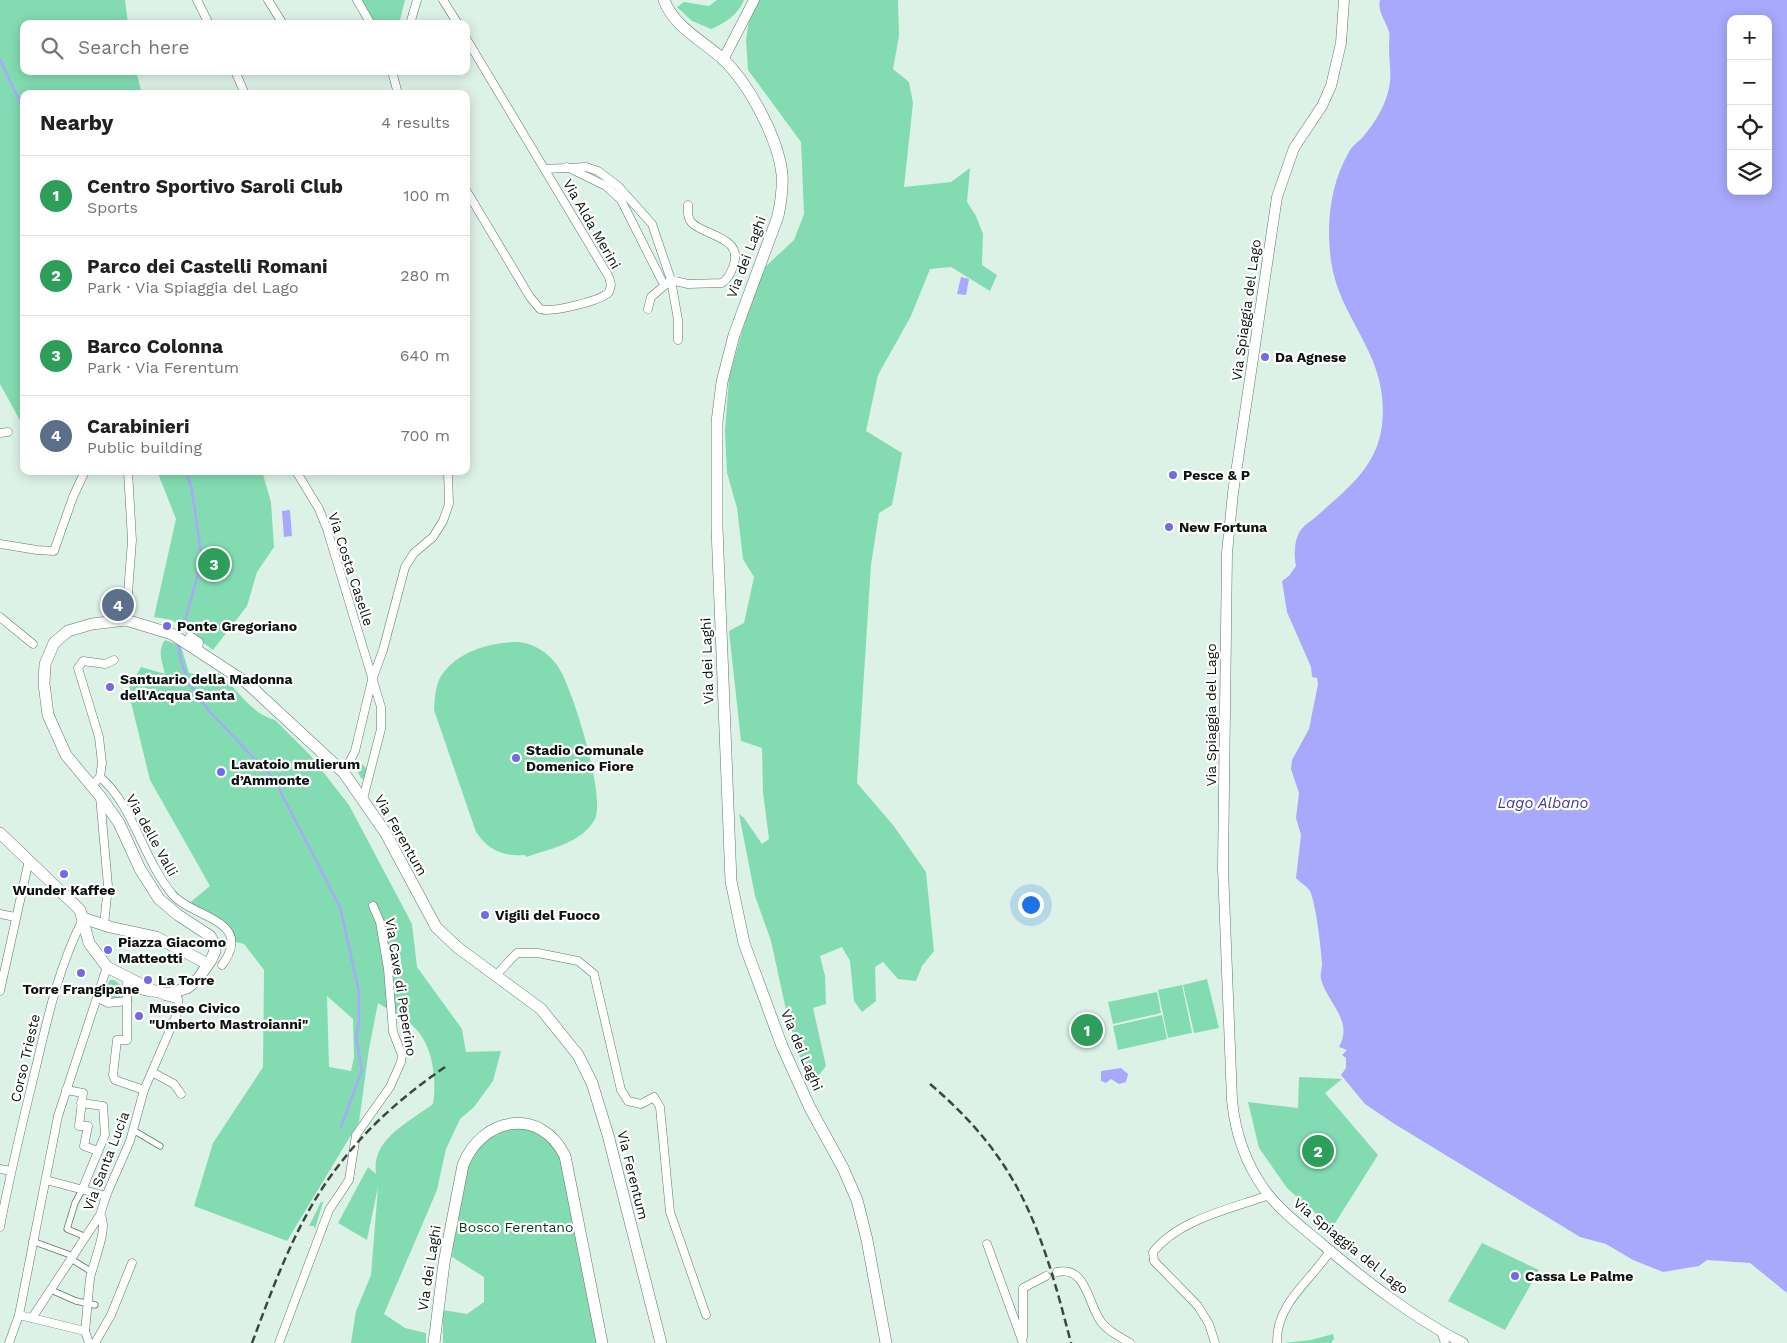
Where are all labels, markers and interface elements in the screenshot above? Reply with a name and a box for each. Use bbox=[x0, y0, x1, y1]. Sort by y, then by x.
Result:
map controls bbox=[1727, 15, 1772, 195]
button: + bbox=[1727, 15, 1772, 60]
search box bbox=[20, 20, 470, 75]
icon: search bbox=[38, 34, 66, 62]
text: Search here bbox=[78, 36, 189, 59]
button: − bbox=[1727, 60, 1772, 105]
button: locate bbox=[1727, 105, 1772, 150]
text: Nearby bbox=[40, 110, 113, 135]
text: 4 results bbox=[381, 113, 450, 132]
button: layers bbox=[1727, 150, 1772, 195]
text: Centro Sportivo Saroli Club bbox=[87, 175, 343, 198]
street label: Via Alda Merini bbox=[560, 176, 624, 272]
text: 1 bbox=[53, 186, 59, 205]
text: 100 m bbox=[403, 186, 450, 205]
text: Sports bbox=[87, 198, 138, 217]
street label: Via dei Laghi bbox=[723, 214, 769, 300]
street label: Via Spiaggia del Lago bbox=[1228, 238, 1264, 382]
text: Parco dei Castelli Romani bbox=[87, 255, 328, 278]
text: 2 bbox=[51, 266, 61, 285]
text: 280 m bbox=[400, 266, 450, 285]
text: Park · Via Spiaggia del Lago bbox=[87, 278, 299, 297]
text: Barco Colonna bbox=[87, 335, 223, 358]
text: 3 bbox=[51, 346, 61, 365]
text: 640 m bbox=[400, 346, 450, 365]
place label: Da Agnese bbox=[1275, 349, 1346, 365]
marker: Da Agnese bbox=[1259, 351, 1271, 363]
text: Park · Via Ferentum bbox=[87, 358, 239, 377]
text: Carabinieri bbox=[87, 415, 189, 438]
text: 4 bbox=[51, 426, 61, 445]
text: 700 m bbox=[401, 426, 450, 445]
text: Public building bbox=[87, 438, 202, 457]
place label: Pesce & P bbox=[1183, 467, 1250, 483]
marker: Pesce & P bbox=[1167, 469, 1179, 481]
street label: Via Costa Caselle bbox=[325, 510, 377, 628]
place label: New Fortuna bbox=[1179, 519, 1268, 535]
marker: New Fortuna bbox=[1163, 521, 1175, 533]
pin: 3 bbox=[198, 545, 230, 583]
pin: 4 bbox=[102, 586, 134, 624]
street label: Via dei Laghi bbox=[697, 617, 717, 705]
place label: Ponte Gregoriano bbox=[177, 618, 297, 634]
marker: Ponte Gregoriano bbox=[161, 620, 173, 632]
street label: Via Spiaggia del Lago bbox=[1203, 643, 1219, 787]
place label: Santuario della Madonna dell'Acqua Santa bbox=[120, 671, 294, 703]
marker: Santuario della Madonna dell'Acqua Santa bbox=[104, 681, 116, 693]
place label: Stadio Comunale Domenico Fiore bbox=[526, 742, 644, 774]
marker: Stadio Comunale Domenico Fiore bbox=[510, 752, 522, 764]
place label: Lavatoio mulierum d’Ammonte bbox=[231, 756, 360, 788]
marker: Lavatoio mulierum d’Ammonte bbox=[215, 766, 227, 778]
street label: Via delle Valli bbox=[123, 791, 181, 879]
street label: Via Ferentum bbox=[371, 792, 431, 878]
water label: Lago Albano bbox=[1498, 794, 1588, 812]
marker: Wunder Kaffee bbox=[58, 868, 70, 880]
place label: Wunder Kaffee bbox=[13, 882, 115, 898]
your location bbox=[1018, 892, 1044, 918]
place label: Vigili del Fuoco bbox=[495, 907, 600, 923]
marker: Vigili del Fuoco bbox=[479, 909, 491, 921]
street label: Via Cave di Peperino bbox=[382, 917, 420, 1057]
place label: Piazza Giacomo Matteotti bbox=[118, 934, 226, 966]
marker: Piazza Giacomo Matteotti bbox=[102, 944, 114, 956]
marker: Torre Frangipane bbox=[75, 967, 87, 979]
place label: La Torre bbox=[158, 972, 214, 988]
marker: La Torre bbox=[142, 974, 154, 986]
place label: Torre Frangipane bbox=[23, 981, 139, 997]
place label: Museo Civico "Umberto Mastroianni" bbox=[149, 1000, 308, 1032]
street label: Via dei Laghi bbox=[778, 1007, 826, 1093]
marker: Museo Civico "Umberto Mastroianni" bbox=[133, 1010, 145, 1022]
pin: 1 bbox=[1071, 1011, 1103, 1049]
street label: Corso Trieste bbox=[7, 1012, 43, 1104]
street label: Via Santa Lucia bbox=[80, 1109, 132, 1213]
street label: Via Ferentum bbox=[614, 1129, 652, 1221]
pin: 2 bbox=[1302, 1132, 1334, 1170]
street label: Via Spiaggia del Lago bbox=[1290, 1195, 1412, 1297]
park label: Bosco Ferentano bbox=[459, 1219, 573, 1235]
street label: Via dei Laghi bbox=[414, 1224, 444, 1312]
place label: Cassa Le Palme bbox=[1525, 1268, 1633, 1284]
marker: Cassa Le Palme bbox=[1509, 1270, 1521, 1282]

